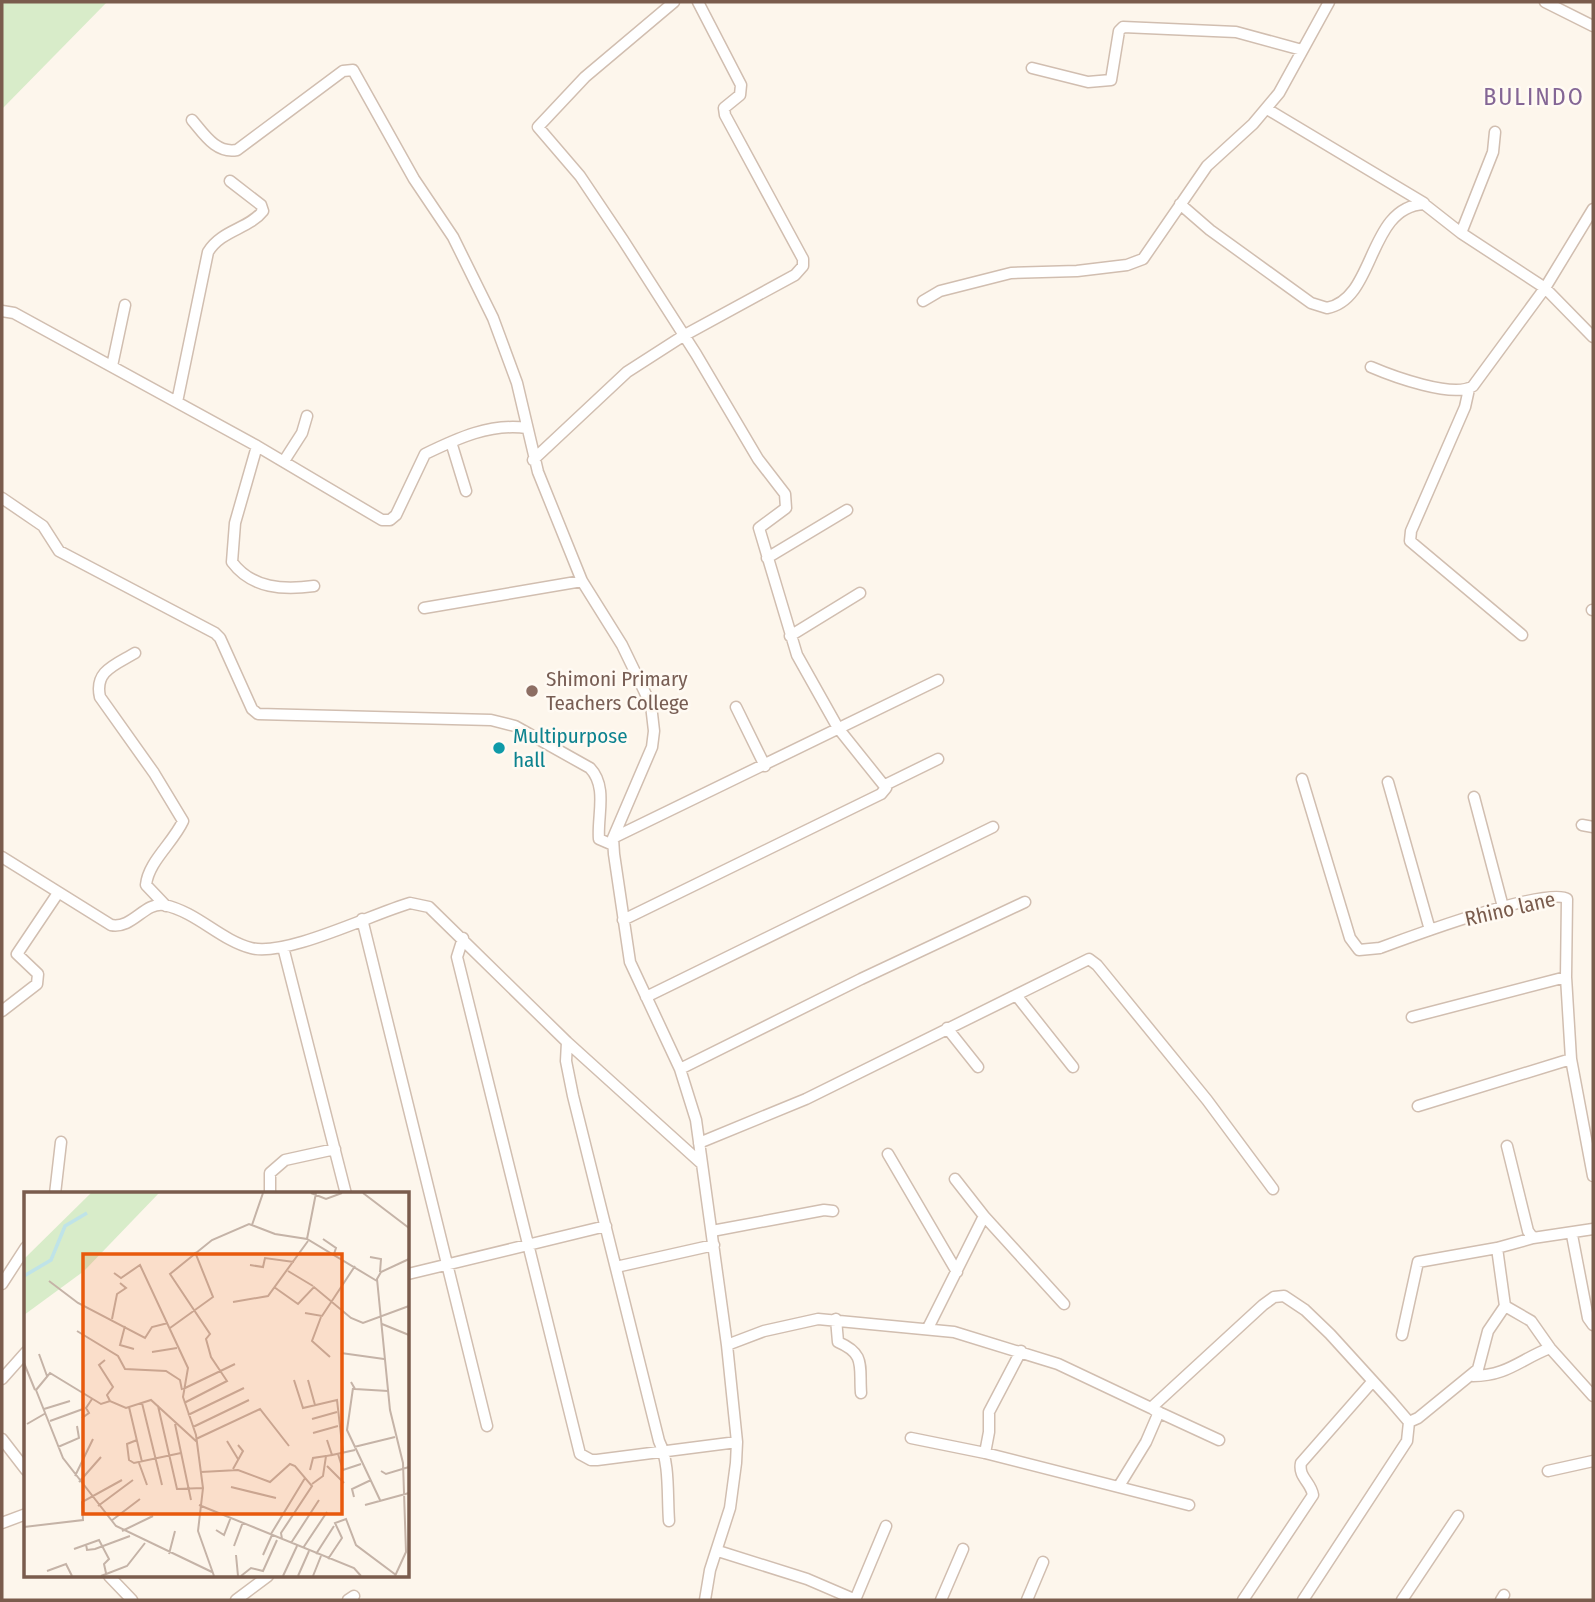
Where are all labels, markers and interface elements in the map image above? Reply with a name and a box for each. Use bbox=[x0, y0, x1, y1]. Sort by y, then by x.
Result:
district label: BULINDO bbox=[1483, 83, 1585, 111]
place label: Shimoni Primary Teachers College bbox=[546, 666, 689, 716]
marker: Shimoni Primary Teachers College bbox=[524, 683, 540, 699]
place label: Multipurpose hall bbox=[513, 723, 628, 773]
marker: Multipurpose hall bbox=[491, 740, 507, 756]
street label: Rhino lane bbox=[1462, 886, 1558, 932]
inset map bbox=[24, 1192, 410, 1578]

